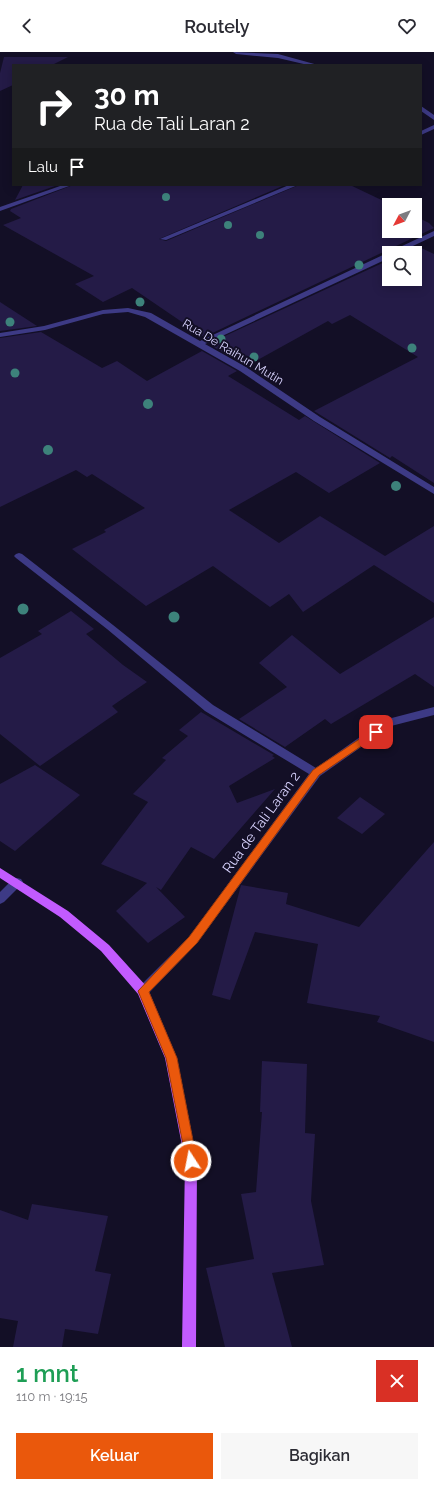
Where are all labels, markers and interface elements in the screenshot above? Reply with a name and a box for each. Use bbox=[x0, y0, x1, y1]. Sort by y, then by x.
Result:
icon: back bbox=[16, 15, 38, 37]
icon: heart bbox=[396, 15, 418, 37]
text: Routely bbox=[184, 16, 250, 37]
text: 30 m bbox=[94, 79, 160, 112]
icon: right bbox=[28, 80, 80, 132]
text: Rua de Tali Laran 2 bbox=[94, 113, 250, 134]
icon: arrive bbox=[66, 156, 88, 178]
text: Lalu bbox=[28, 158, 58, 176]
north arrow bbox=[382, 198, 422, 238]
map controls bbox=[382, 198, 422, 286]
button: search bbox=[382, 246, 422, 286]
street label: Rua De Raihun Mutin bbox=[180, 316, 286, 388]
pin bbox=[359, 715, 393, 749]
icon: arrive bbox=[365, 721, 387, 743]
street label: Rua de Tali Laran 2 bbox=[219, 768, 303, 876]
position arrow bbox=[170, 1140, 212, 1182]
text: 1 mnt bbox=[16, 1359, 79, 1388]
button: close bbox=[376, 1360, 418, 1402]
text: 110 m · 19:15 bbox=[16, 1389, 88, 1404]
button: Keluar bbox=[16, 1433, 213, 1479]
button: Bagikan bbox=[221, 1433, 418, 1479]

